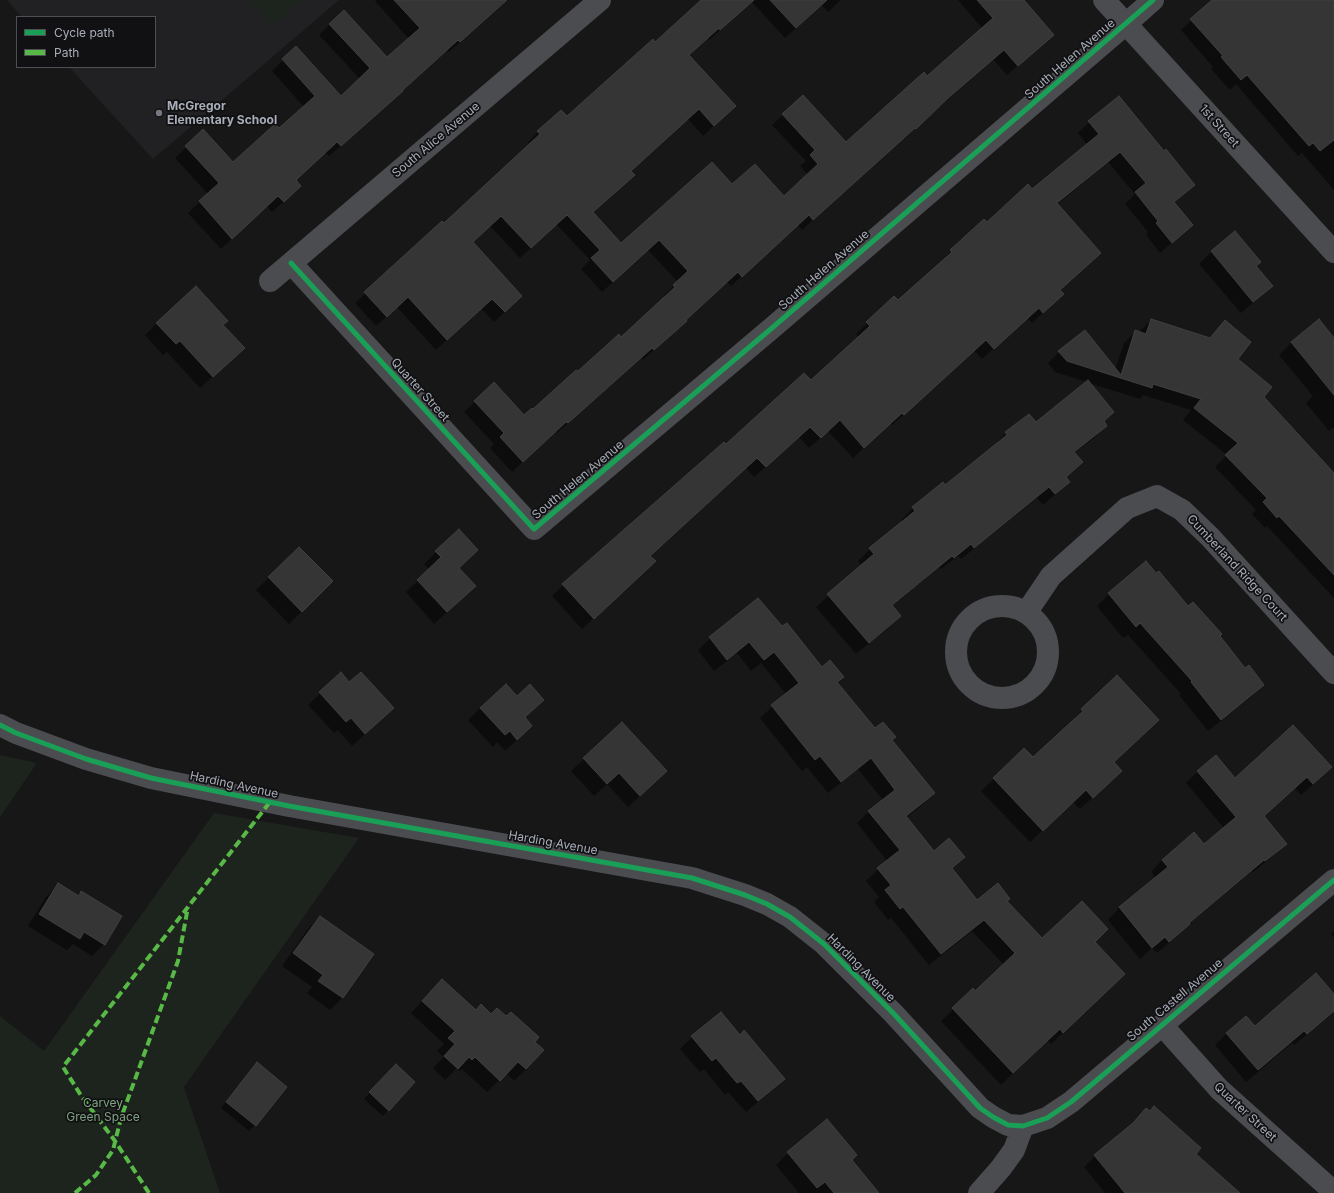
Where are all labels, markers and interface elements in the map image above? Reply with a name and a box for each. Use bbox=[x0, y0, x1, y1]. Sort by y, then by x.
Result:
legend bbox=[16, 16, 156, 68]
street label: South Helen Avenue bbox=[1022, 16, 1118, 102]
text: Cycle path bbox=[54, 25, 115, 40]
text: Path bbox=[54, 45, 79, 60]
place label: McGregor Elementary School bbox=[167, 99, 277, 127]
street label: South Alice Avenue bbox=[389, 99, 483, 181]
street label: 1st Street bbox=[1196, 102, 1242, 150]
marker: McGregor Elementary School bbox=[154, 108, 164, 118]
street label: South Helen Avenue bbox=[776, 227, 872, 313]
street label: Quarter Street bbox=[388, 355, 452, 425]
street label: South Helen Avenue bbox=[529, 438, 627, 522]
street label: Cumberland Ridge Court bbox=[1184, 512, 1290, 624]
street label: Harding Avenue bbox=[188, 769, 280, 801]
street label: Harding Avenue bbox=[507, 828, 599, 858]
street label: Harding Avenue bbox=[824, 931, 898, 1005]
street label: South Castell Avenue bbox=[1124, 956, 1226, 1044]
street label: Quarter Street bbox=[1211, 1079, 1279, 1145]
park label: Carvey Green Space bbox=[66, 1096, 140, 1124]

